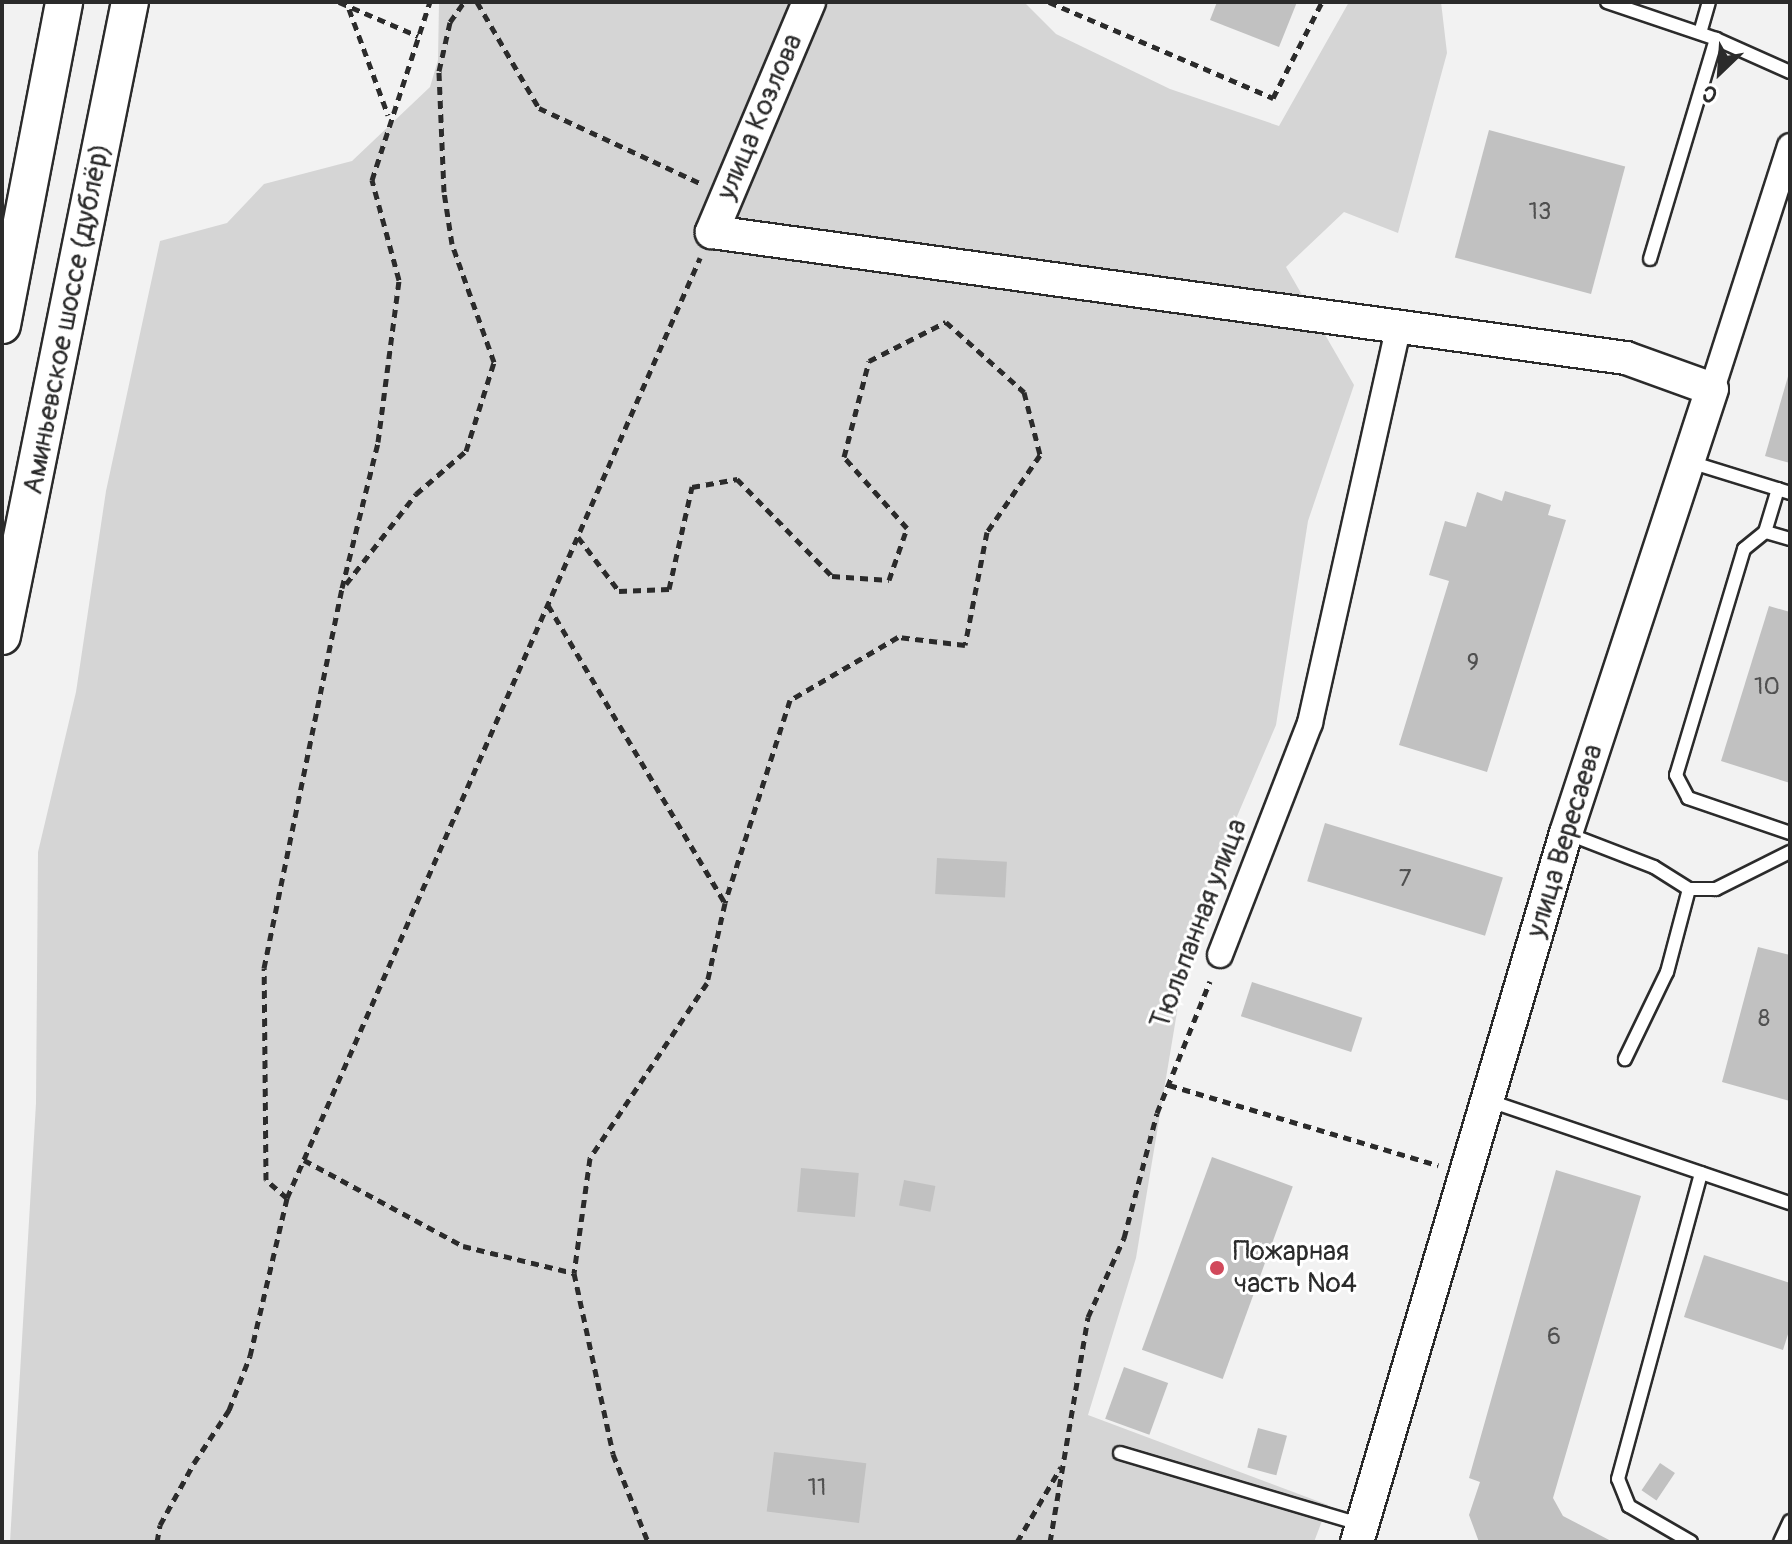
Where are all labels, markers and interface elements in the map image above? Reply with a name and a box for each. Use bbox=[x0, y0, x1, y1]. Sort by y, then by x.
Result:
street label: улица Козлова bbox=[710, 29, 810, 205]
north arrow bbox=[1680, 32, 1760, 112]
text: С bbox=[1698, 78, 1722, 109]
street label: Аминьевское шоссе (дублёр) bbox=[16, 141, 118, 497]
house number: 13 bbox=[1529, 198, 1551, 226]
house number: 9 bbox=[1467, 649, 1479, 677]
house number: 10 bbox=[1754, 673, 1780, 701]
street label: улица Вересаева bbox=[1520, 740, 1610, 942]
street label: Тюльпанная улица bbox=[1144, 814, 1254, 1034]
house number: 7 bbox=[1399, 865, 1411, 893]
house number: 8 bbox=[1758, 1005, 1770, 1033]
place label: Пожарная часть №4 bbox=[1233, 1235, 1357, 1301]
marker: Пожарная часть №4 bbox=[1208, 1259, 1226, 1277]
house number: 6 bbox=[1547, 1323, 1561, 1351]
house number: 11 bbox=[808, 1474, 826, 1502]

